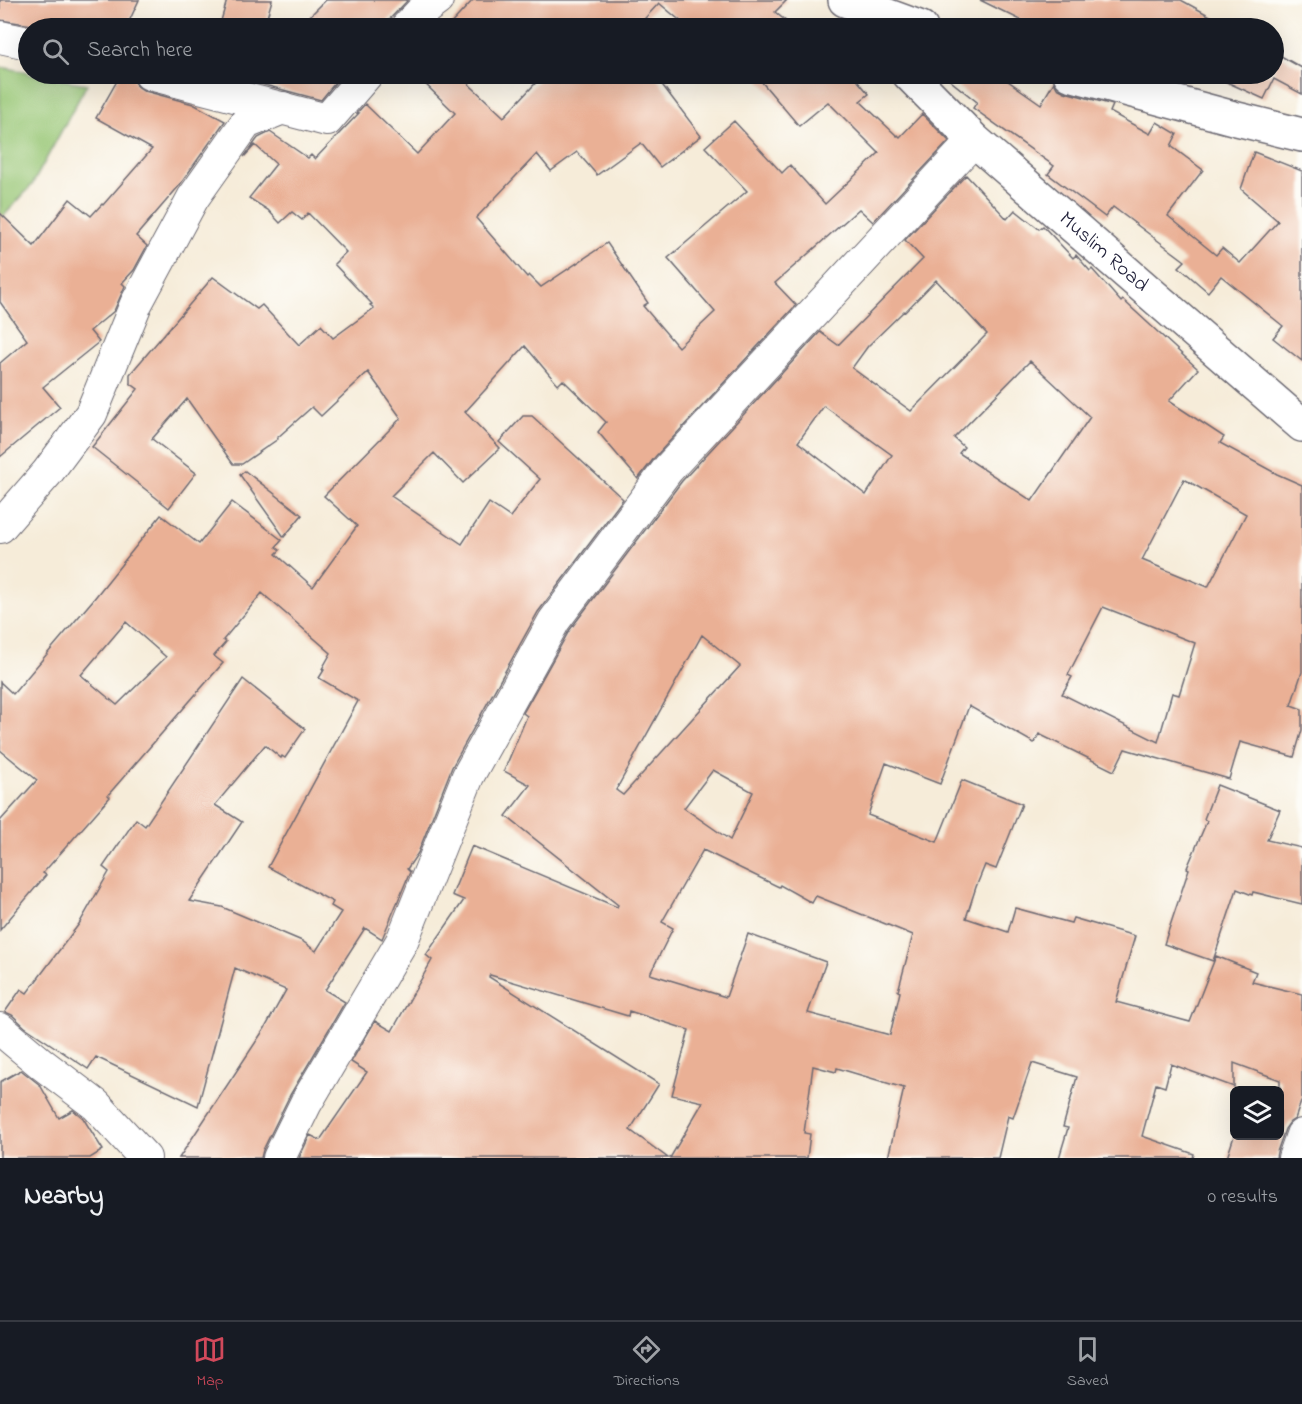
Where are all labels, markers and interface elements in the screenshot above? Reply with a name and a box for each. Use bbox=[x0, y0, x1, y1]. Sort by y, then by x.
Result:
search box bbox=[18, 18, 1284, 84]
icon: search bbox=[39, 35, 72, 68]
text: Search here bbox=[87, 35, 192, 67]
street label: Muslim Road bbox=[1052, 205, 1155, 300]
map controls bbox=[1230, 1086, 1284, 1140]
button: layers bbox=[1230, 1086, 1284, 1140]
text: Nearby bbox=[24, 1178, 103, 1216]
text: 0 results bbox=[1207, 1183, 1278, 1212]
tab: Map bbox=[193, 1333, 226, 1393]
tab: Directions bbox=[613, 1333, 680, 1393]
tab: Saved bbox=[1067, 1333, 1109, 1393]

